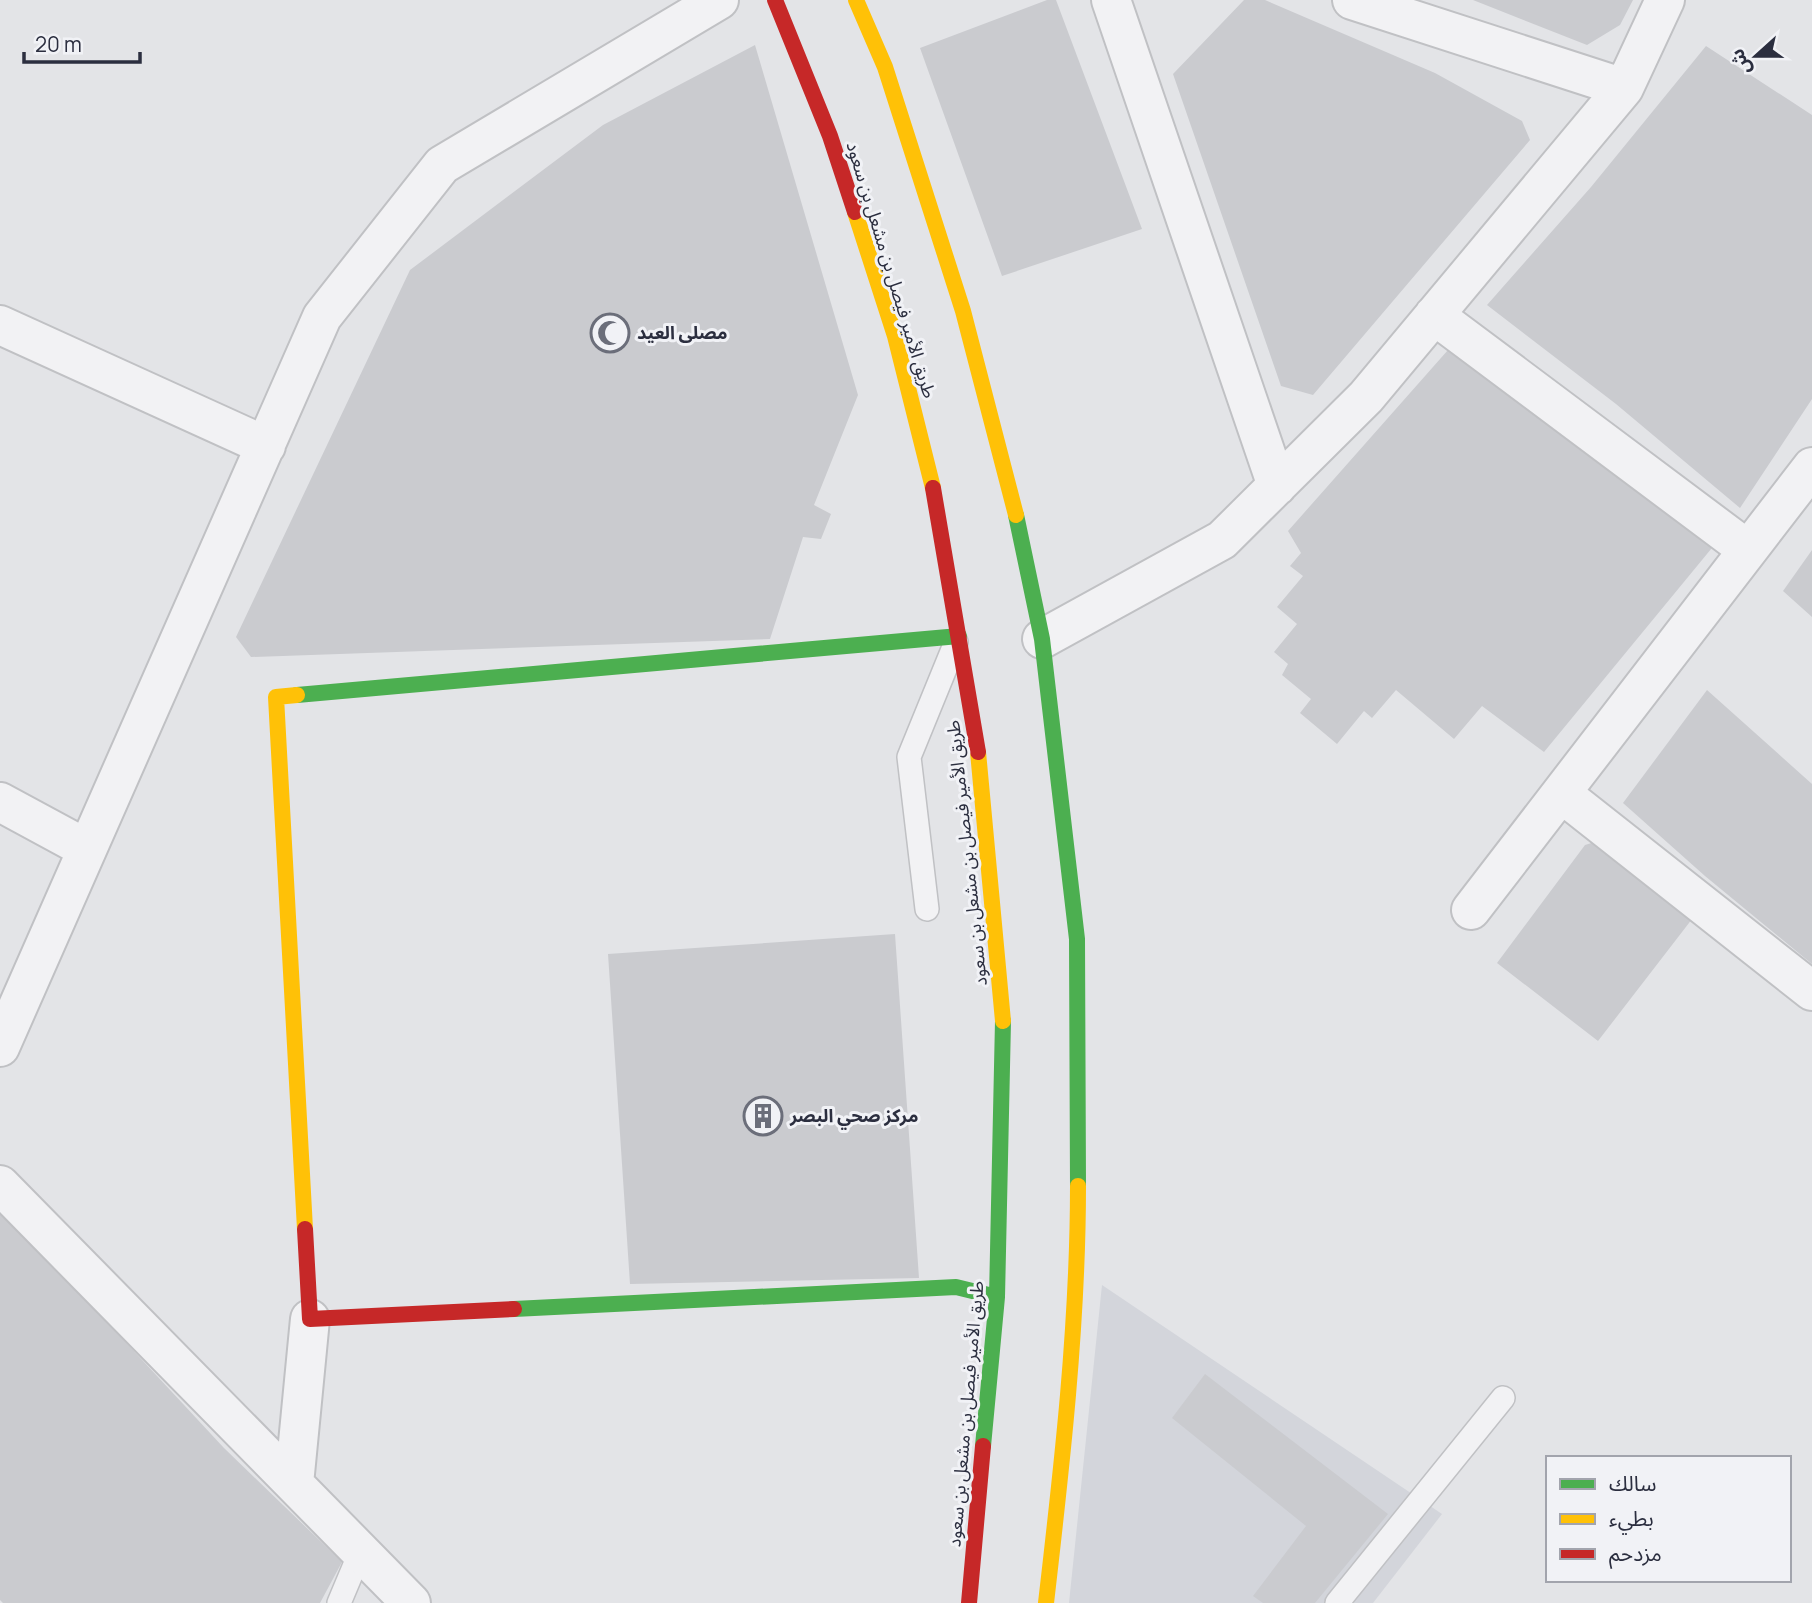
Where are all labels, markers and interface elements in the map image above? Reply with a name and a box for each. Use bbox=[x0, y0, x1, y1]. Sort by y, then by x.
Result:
scale bar bbox=[24, 21, 140, 65]
north arrow bbox=[1721, 21, 1791, 91]
text: 20 m bbox=[35, 30, 82, 58]
text: ش bbox=[1723, 45, 1757, 79]
street label: طريق الأمير فيصل بن مشعل بن سعود bbox=[841, 138, 942, 401]
mosque icon: مصلى العيد bbox=[589, 312, 631, 354]
place label: مصلى العيد bbox=[637, 320, 728, 344]
street label: طريق الأمير فيصل بن مشعل بن سعود bbox=[940, 719, 992, 987]
building icon: مركز صحي البصر bbox=[742, 1095, 784, 1137]
place label: مركز صحي البصر bbox=[789, 1103, 918, 1130]
street label: طريق الأمير فيصل بن مشعل بن سعود bbox=[941, 1280, 989, 1548]
legend bbox=[1546, 1456, 1791, 1582]
text: سالك bbox=[1609, 1469, 1656, 1497]
text: بطيء bbox=[1609, 1504, 1654, 1535]
text: مزدحم bbox=[1609, 1539, 1662, 1569]

